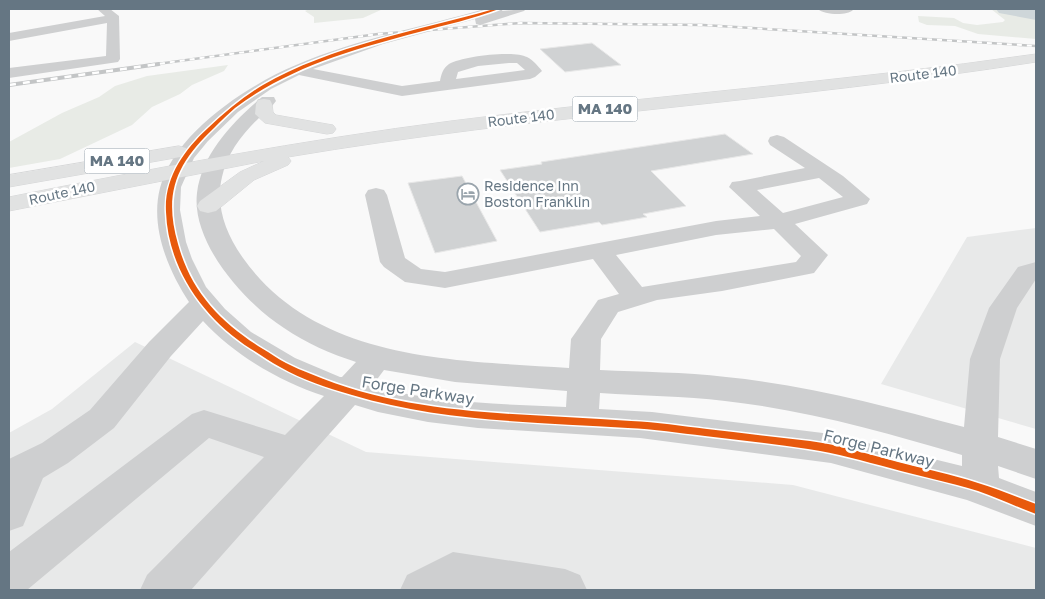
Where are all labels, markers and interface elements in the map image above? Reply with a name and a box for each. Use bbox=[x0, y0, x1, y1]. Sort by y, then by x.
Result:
street label: Route 140 bbox=[888, 61, 957, 86]
road number: MA 140 bbox=[572, 96, 638, 122]
street label: Route 140 bbox=[486, 105, 555, 130]
road number: MA 140 bbox=[84, 148, 150, 174]
street label: Route 140 bbox=[27, 177, 97, 208]
place label: Residence Inn Boston Franklin bbox=[484, 177, 590, 210]
hotel icon: Residence Inn Boston Franklin bbox=[456, 182, 480, 206]
street label: Forge Parkway bbox=[360, 371, 476, 409]
street label: Forge Parkway bbox=[822, 425, 936, 471]

